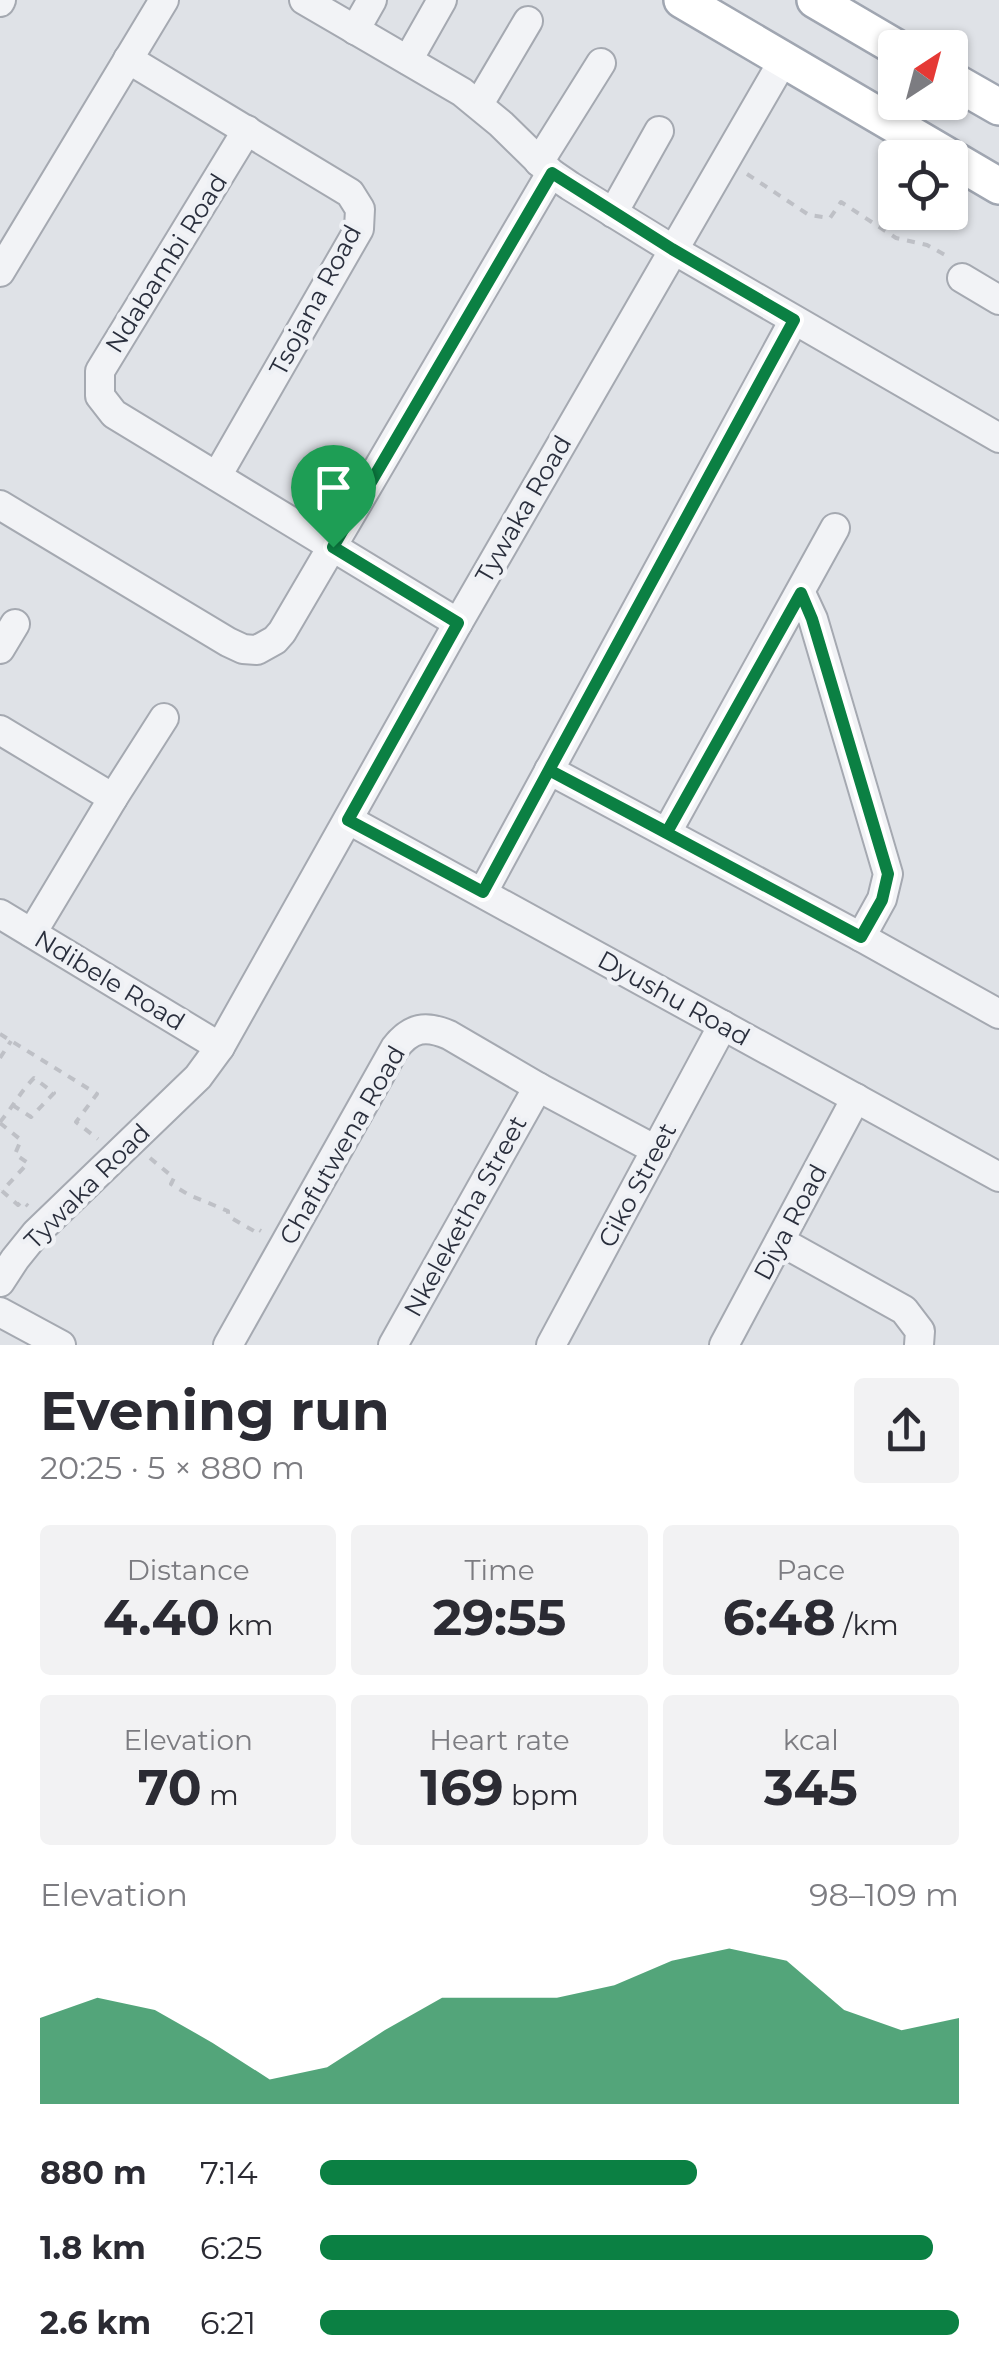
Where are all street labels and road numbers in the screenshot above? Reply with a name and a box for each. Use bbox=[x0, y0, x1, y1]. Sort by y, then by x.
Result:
street label: Ndabambi Road bbox=[99, 168, 233, 358]
street label: Tsojana Road bbox=[263, 220, 367, 380]
street label: Tywaka Road bbox=[469, 430, 577, 588]
street label: Ndibele Road bbox=[30, 923, 190, 1037]
street label: Dyushu Road bbox=[593, 944, 755, 1052]
street label: Chafutwena Road bbox=[273, 1040, 411, 1250]
street label: Nkeleketha Street bbox=[397, 1110, 533, 1322]
street label: Tywaka Road bbox=[18, 1117, 156, 1255]
street label: Ciko Street bbox=[592, 1118, 682, 1252]
street label: Diya Road bbox=[747, 1159, 833, 1285]

